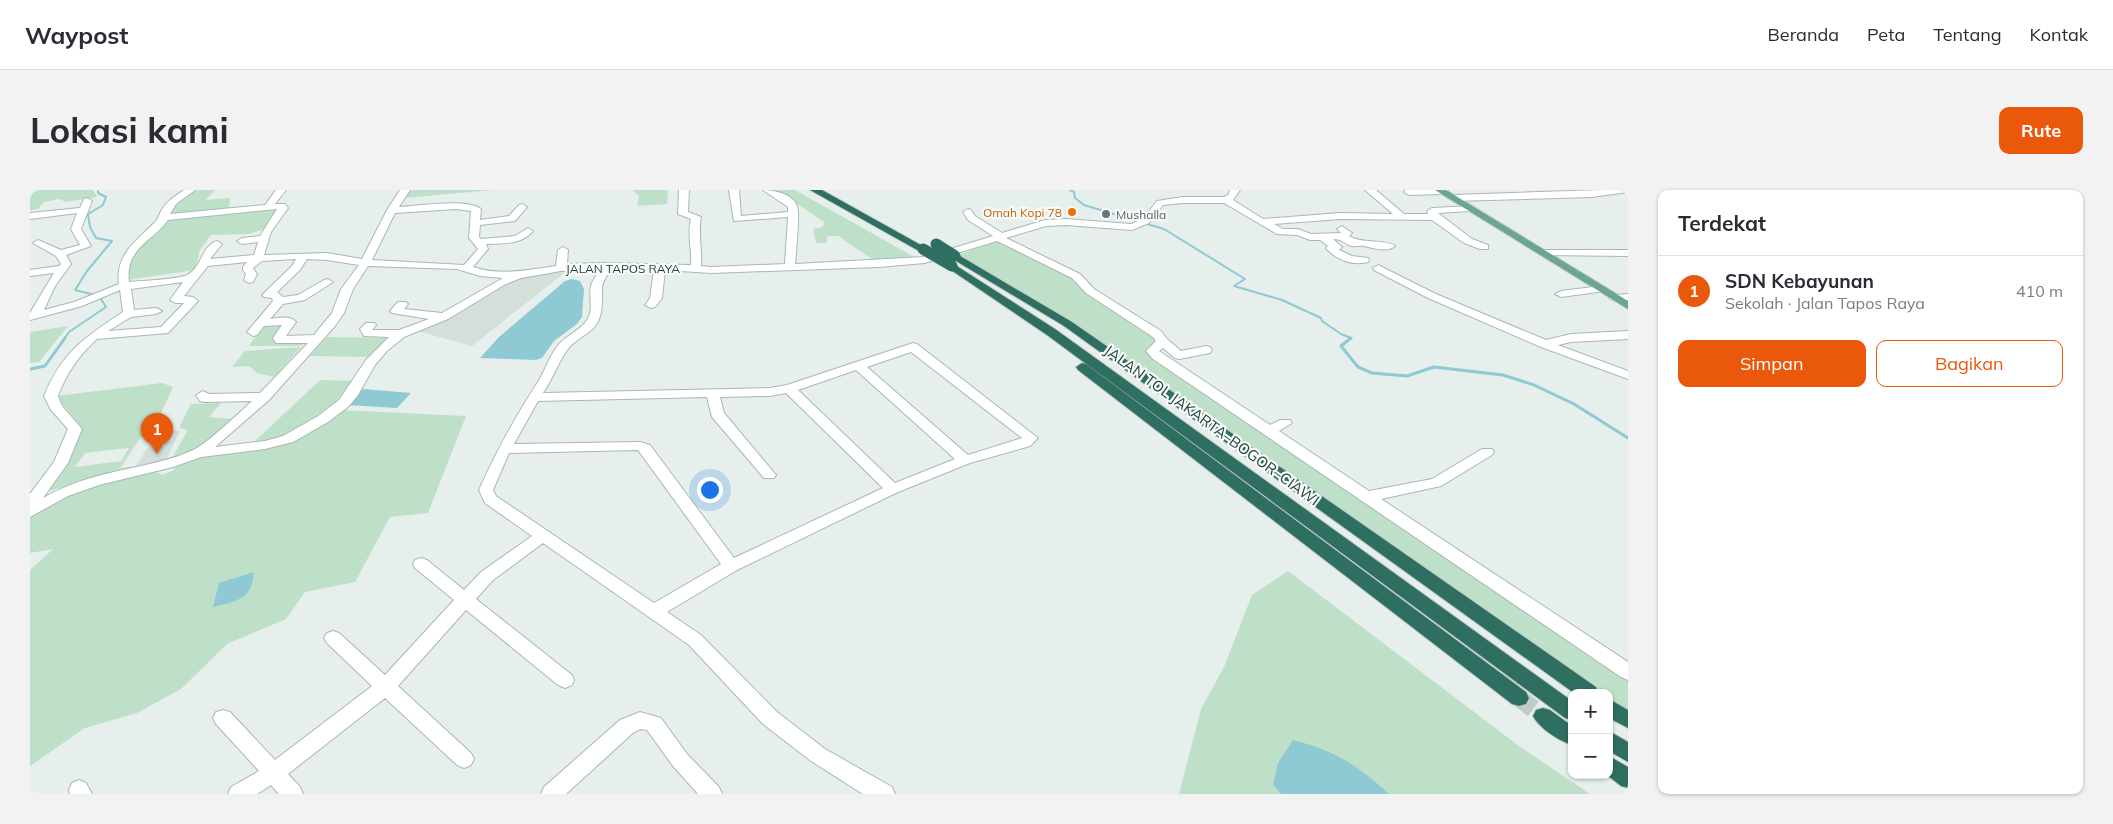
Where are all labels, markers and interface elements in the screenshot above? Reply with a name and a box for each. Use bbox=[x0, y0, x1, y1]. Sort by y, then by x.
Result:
text: Waypost bbox=[25, 20, 128, 50]
text: Beranda bbox=[1768, 23, 1839, 46]
text: Peta bbox=[1867, 23, 1905, 46]
text: Tentang bbox=[1933, 23, 2002, 46]
text: Kontak bbox=[2030, 23, 2088, 46]
button: Rute bbox=[1999, 107, 2083, 154]
text: Lokasi kami bbox=[30, 108, 229, 152]
place label: Omah Kopi 78 bbox=[983, 205, 1062, 220]
marker: Omah Kopi 78 bbox=[1066, 206, 1078, 218]
place label: Mushalla bbox=[1116, 207, 1166, 222]
marker: Mushalla bbox=[1100, 208, 1112, 220]
text: Terdekat bbox=[1678, 210, 1766, 236]
street label: JALAN TAPOS RAYA bbox=[566, 261, 680, 276]
text: SDN Kebayunan bbox=[1725, 269, 1874, 293]
text: 1 bbox=[1689, 281, 1699, 301]
text: 410 m bbox=[2016, 281, 2063, 301]
text: Sekolah · Jalan Tapos Raya bbox=[1725, 293, 1925, 313]
street label: JALAN TOL JAKARTA–BOGOR–CIAWI bbox=[1101, 340, 1323, 510]
button: Simpan bbox=[1678, 340, 1866, 387]
button: Bagikan bbox=[1876, 340, 2063, 387]
pin: 1 bbox=[141, 413, 173, 454]
your location bbox=[697, 477, 723, 503]
map controls bbox=[1568, 689, 1613, 779]
button: + bbox=[1568, 689, 1613, 734]
button: − bbox=[1568, 734, 1613, 779]

